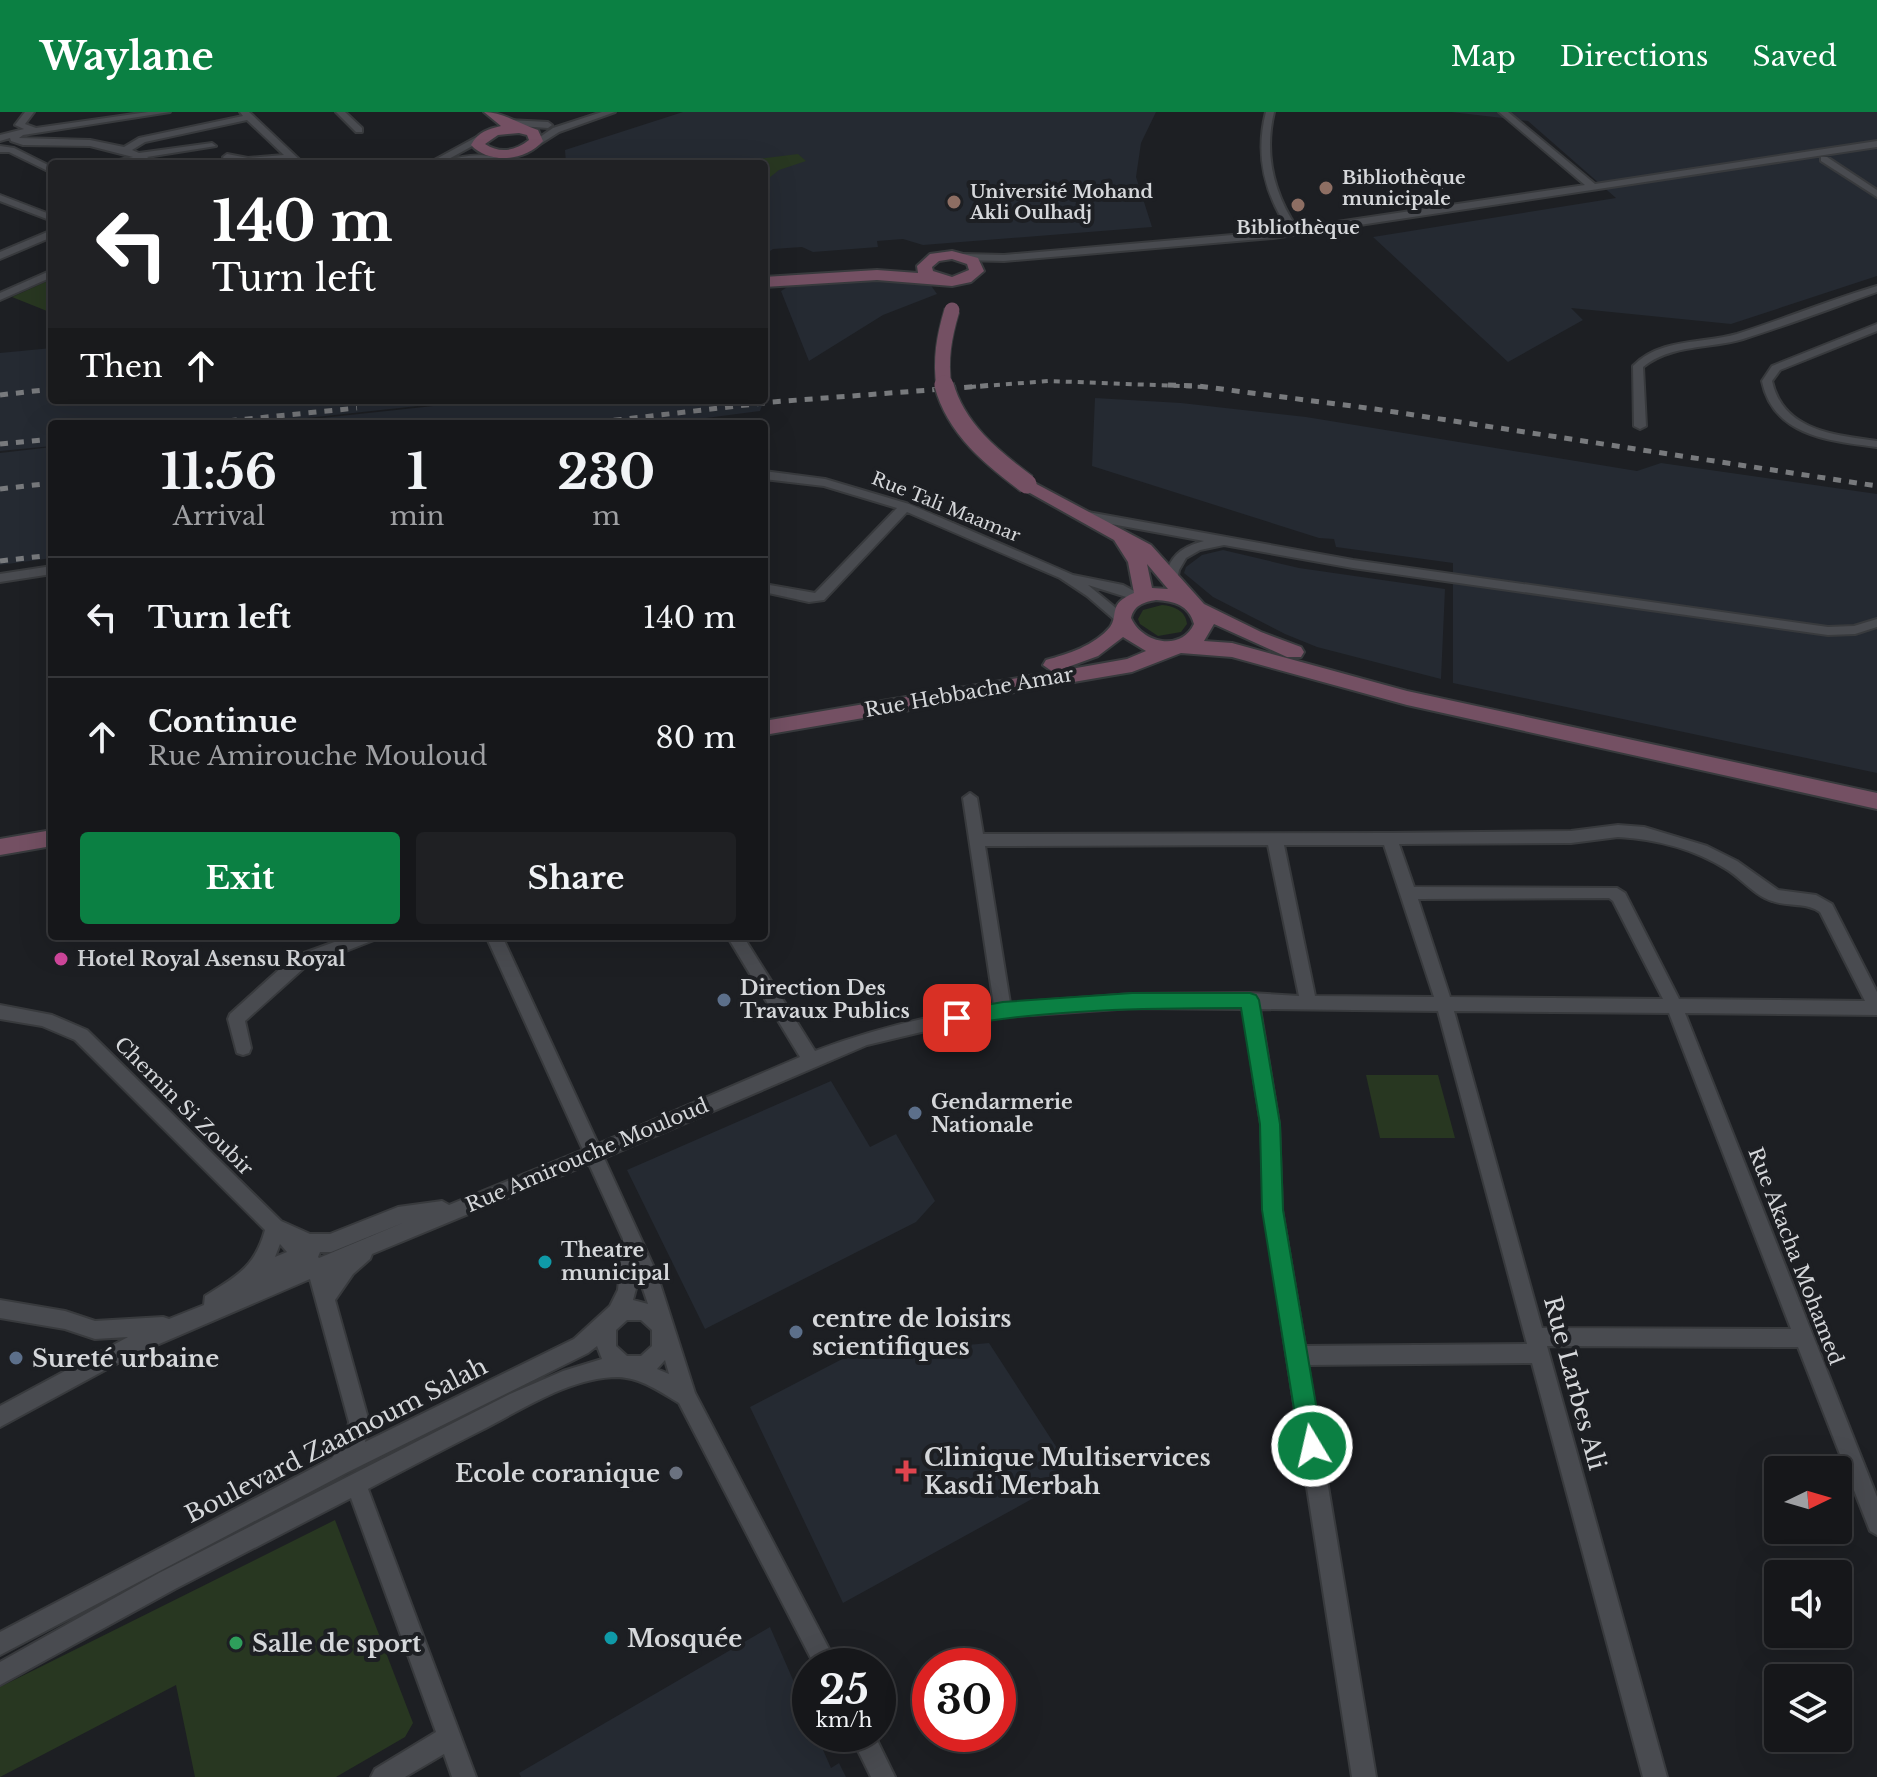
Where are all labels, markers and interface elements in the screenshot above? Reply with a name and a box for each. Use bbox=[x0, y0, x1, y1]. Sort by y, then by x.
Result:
text: Waylane bbox=[40, 33, 214, 80]
text: Map bbox=[1451, 39, 1516, 74]
text: Directions bbox=[1560, 39, 1709, 74]
text: Saved bbox=[1753, 39, 1837, 74]
place label: Bibliothèque municipale bbox=[1342, 167, 1465, 210]
marker: Bibliothèque municipale bbox=[1317, 179, 1335, 197]
place label: Université Mohand Akli Oulhadj bbox=[969, 181, 1154, 224]
text: 140 m bbox=[212, 187, 393, 256]
icon: left bbox=[80, 192, 184, 296]
marker: Université Mohand Akli Oulhadj bbox=[945, 193, 963, 211]
marker: Bibliothèque bbox=[1289, 196, 1307, 214]
place label: Bibliothèque bbox=[1236, 217, 1360, 239]
text: Turn left bbox=[212, 256, 376, 301]
icon: ahead bbox=[179, 344, 223, 388]
text: Then bbox=[80, 348, 163, 385]
text: 11:56 bbox=[161, 442, 277, 502]
text: 1 bbox=[407, 442, 428, 502]
text: 230 bbox=[557, 442, 655, 502]
street label: Rue Tali Maamar bbox=[868, 467, 1024, 547]
text: Arrival bbox=[173, 500, 265, 532]
text: min bbox=[390, 500, 445, 532]
text: m bbox=[592, 500, 620, 532]
icon: left bbox=[80, 595, 124, 639]
text: Turn left bbox=[148, 599, 291, 636]
text: 140 m bbox=[643, 599, 736, 636]
street label: Rue Hebbache Amar bbox=[863, 662, 1076, 722]
text: Continue bbox=[148, 703, 297, 740]
icon: ahead bbox=[80, 715, 124, 759]
text: 80 m bbox=[656, 719, 736, 756]
text: Rue Amirouche Mouloud bbox=[148, 740, 487, 772]
button: Exit bbox=[80, 832, 400, 924]
button: Share bbox=[416, 832, 736, 924]
place label: Hotel Royal Asensu Royal bbox=[77, 947, 346, 971]
marker: Hotel Royal Asensu Royal bbox=[52, 950, 70, 968]
place label: Direction Des Travaux Publics bbox=[740, 976, 910, 1023]
pin bbox=[923, 984, 991, 1052]
marker: Direction Des Travaux Publics bbox=[715, 991, 733, 1009]
icon: arrive bbox=[935, 996, 979, 1040]
street label: Chemin Si Zoubir bbox=[110, 1032, 259, 1181]
place label: Gendarmerie Nationale bbox=[931, 1090, 1073, 1137]
street label: Rue Amirouche Mouloud bbox=[462, 1093, 712, 1217]
marker: Gendarmerie Nationale bbox=[906, 1104, 924, 1122]
street label: Rue Akacha Mohamed bbox=[1743, 1144, 1849, 1368]
place label: Theatre municipal bbox=[561, 1238, 670, 1285]
marker: Theatre municipal bbox=[536, 1253, 554, 1271]
street label: Rue Larbes Ali bbox=[1538, 1293, 1612, 1473]
place label: centre de loisirs scientifiques bbox=[812, 1304, 1012, 1361]
marker: centre de loisirs scientifiques bbox=[787, 1323, 805, 1341]
place label: Sureté urbaine bbox=[32, 1344, 219, 1373]
marker: Sureté urbaine bbox=[7, 1349, 25, 1367]
street label: Boulevard Zaamoum Salah bbox=[180, 1351, 492, 1529]
position arrow bbox=[1270, 1404, 1354, 1488]
place label: Clinique Multiservices Kasdi Merbah bbox=[924, 1443, 1211, 1500]
north arrow bbox=[1764, 1456, 1852, 1544]
map controls bbox=[1764, 1456, 1852, 1752]
place label: Ecole coranique bbox=[455, 1459, 660, 1488]
marker: Clinique Multiservices Kasdi Merbah bbox=[895, 1460, 917, 1482]
marker: Ecole coranique bbox=[667, 1464, 685, 1482]
button: sound bbox=[1764, 1560, 1852, 1648]
place label: Mosquée bbox=[627, 1624, 742, 1653]
place label: Salle de sport bbox=[252, 1629, 422, 1658]
marker: Mosquée bbox=[602, 1629, 620, 1647]
marker: Salle de sport bbox=[227, 1634, 245, 1652]
speed limit sign: 30 bbox=[912, 1648, 1016, 1752]
button: layers bbox=[1764, 1664, 1852, 1752]
text: 25 bbox=[819, 1665, 869, 1715]
text: km/h bbox=[816, 1708, 872, 1732]

